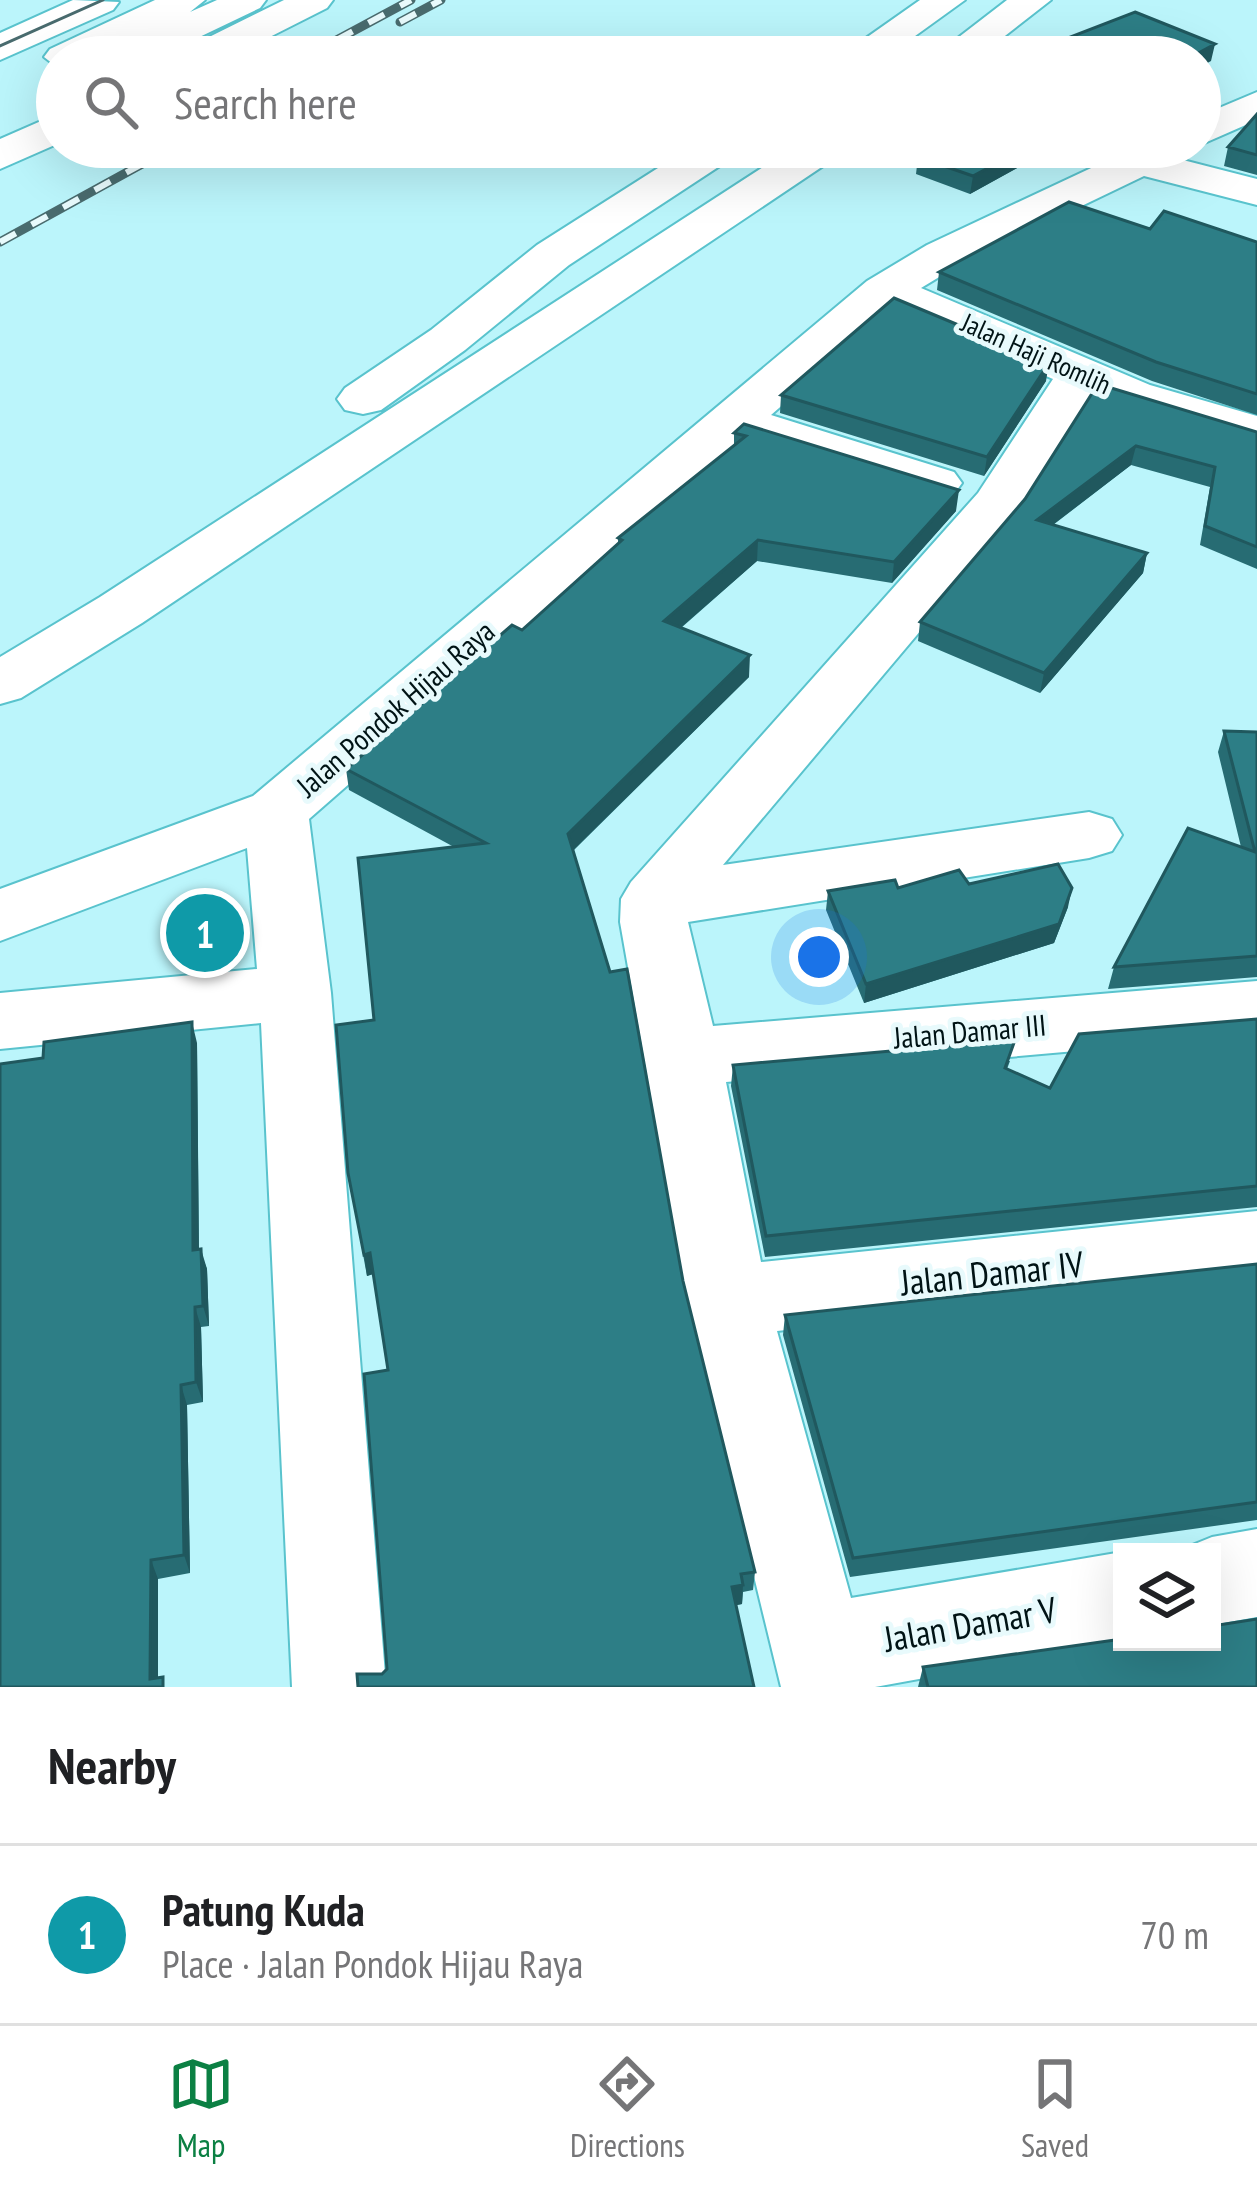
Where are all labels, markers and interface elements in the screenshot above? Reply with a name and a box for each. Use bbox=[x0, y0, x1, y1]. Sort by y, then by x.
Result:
search box bbox=[36, 36, 1221, 168]
icon: search bbox=[78, 69, 144, 135]
text: Search here bbox=[174, 73, 357, 131]
street label: Jalan Haji Romlih bbox=[956, 305, 1116, 401]
street label: Jalan Pondok Hijau Raya bbox=[287, 611, 502, 805]
pin: 1 bbox=[166, 888, 244, 978]
your location bbox=[789, 927, 849, 987]
street label: Jalan Damar III bbox=[891, 1004, 1048, 1057]
street label: Jalan Damar IV bbox=[897, 1240, 1086, 1306]
map controls bbox=[1113, 1543, 1221, 1651]
button: layers bbox=[1113, 1543, 1221, 1651]
street label: Jalan Damar V bbox=[879, 1585, 1060, 1662]
text: Nearby bbox=[48, 1732, 176, 1798]
text: Patung Kuda bbox=[162, 1880, 365, 1938]
text: 1 bbox=[78, 1909, 96, 1960]
text: 70 m bbox=[1140, 1909, 1209, 1960]
text: Place · Jalan Pondok Hijau Raya bbox=[162, 1938, 583, 1989]
tab: Map bbox=[168, 2051, 234, 2166]
tab: Directions bbox=[570, 2051, 685, 2166]
tab: Saved bbox=[1021, 2051, 1089, 2166]

